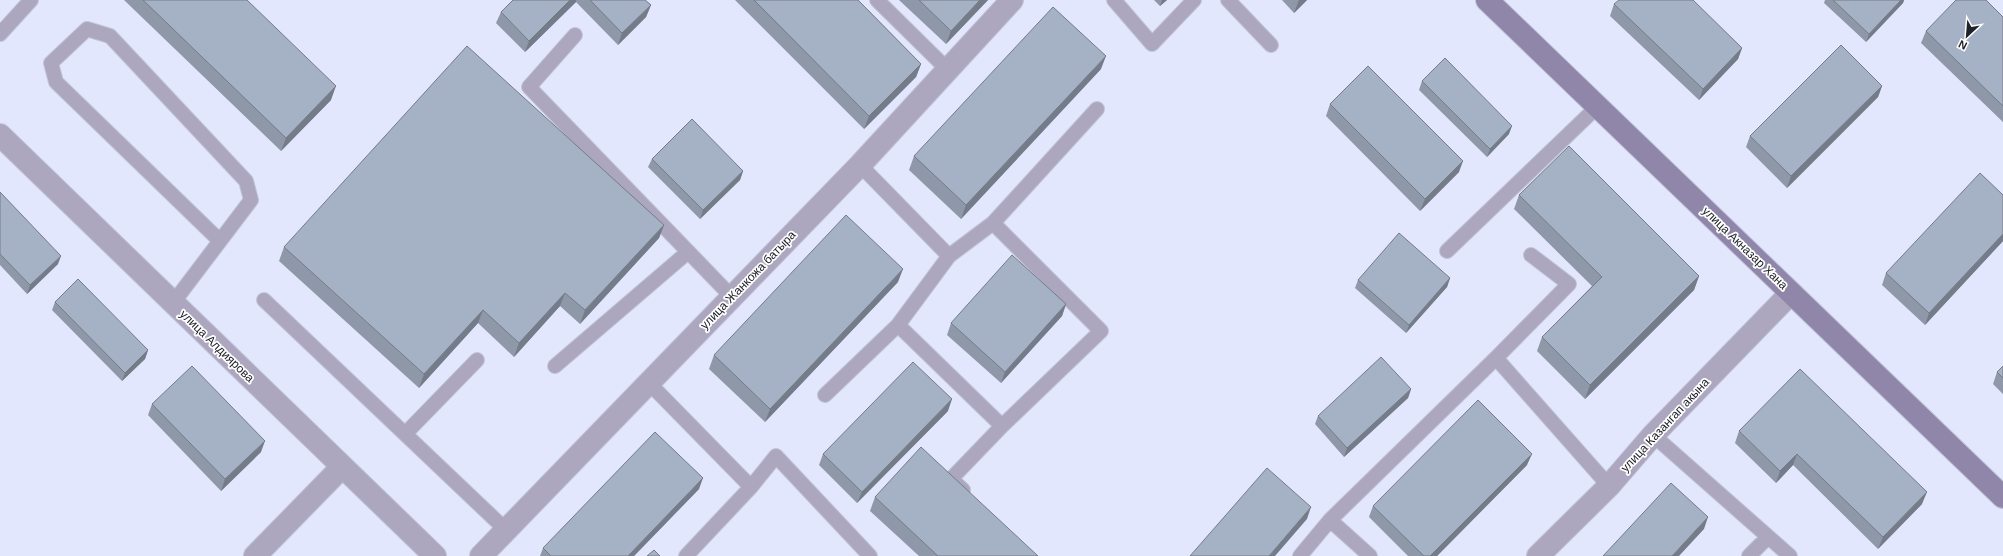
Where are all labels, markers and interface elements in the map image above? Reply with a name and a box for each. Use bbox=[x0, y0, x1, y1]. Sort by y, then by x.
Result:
north arrow bbox=[1947, 16, 1987, 56]
text: N bbox=[1956, 38, 1969, 52]
street label: улица Акназар Хана bbox=[1700, 204, 1791, 292]
street label: улица Жанкожа батыра bbox=[697, 228, 799, 332]
street label: улица Алдиярова bbox=[177, 307, 257, 385]
street label: улица Казангап акына bbox=[1618, 375, 1712, 475]

